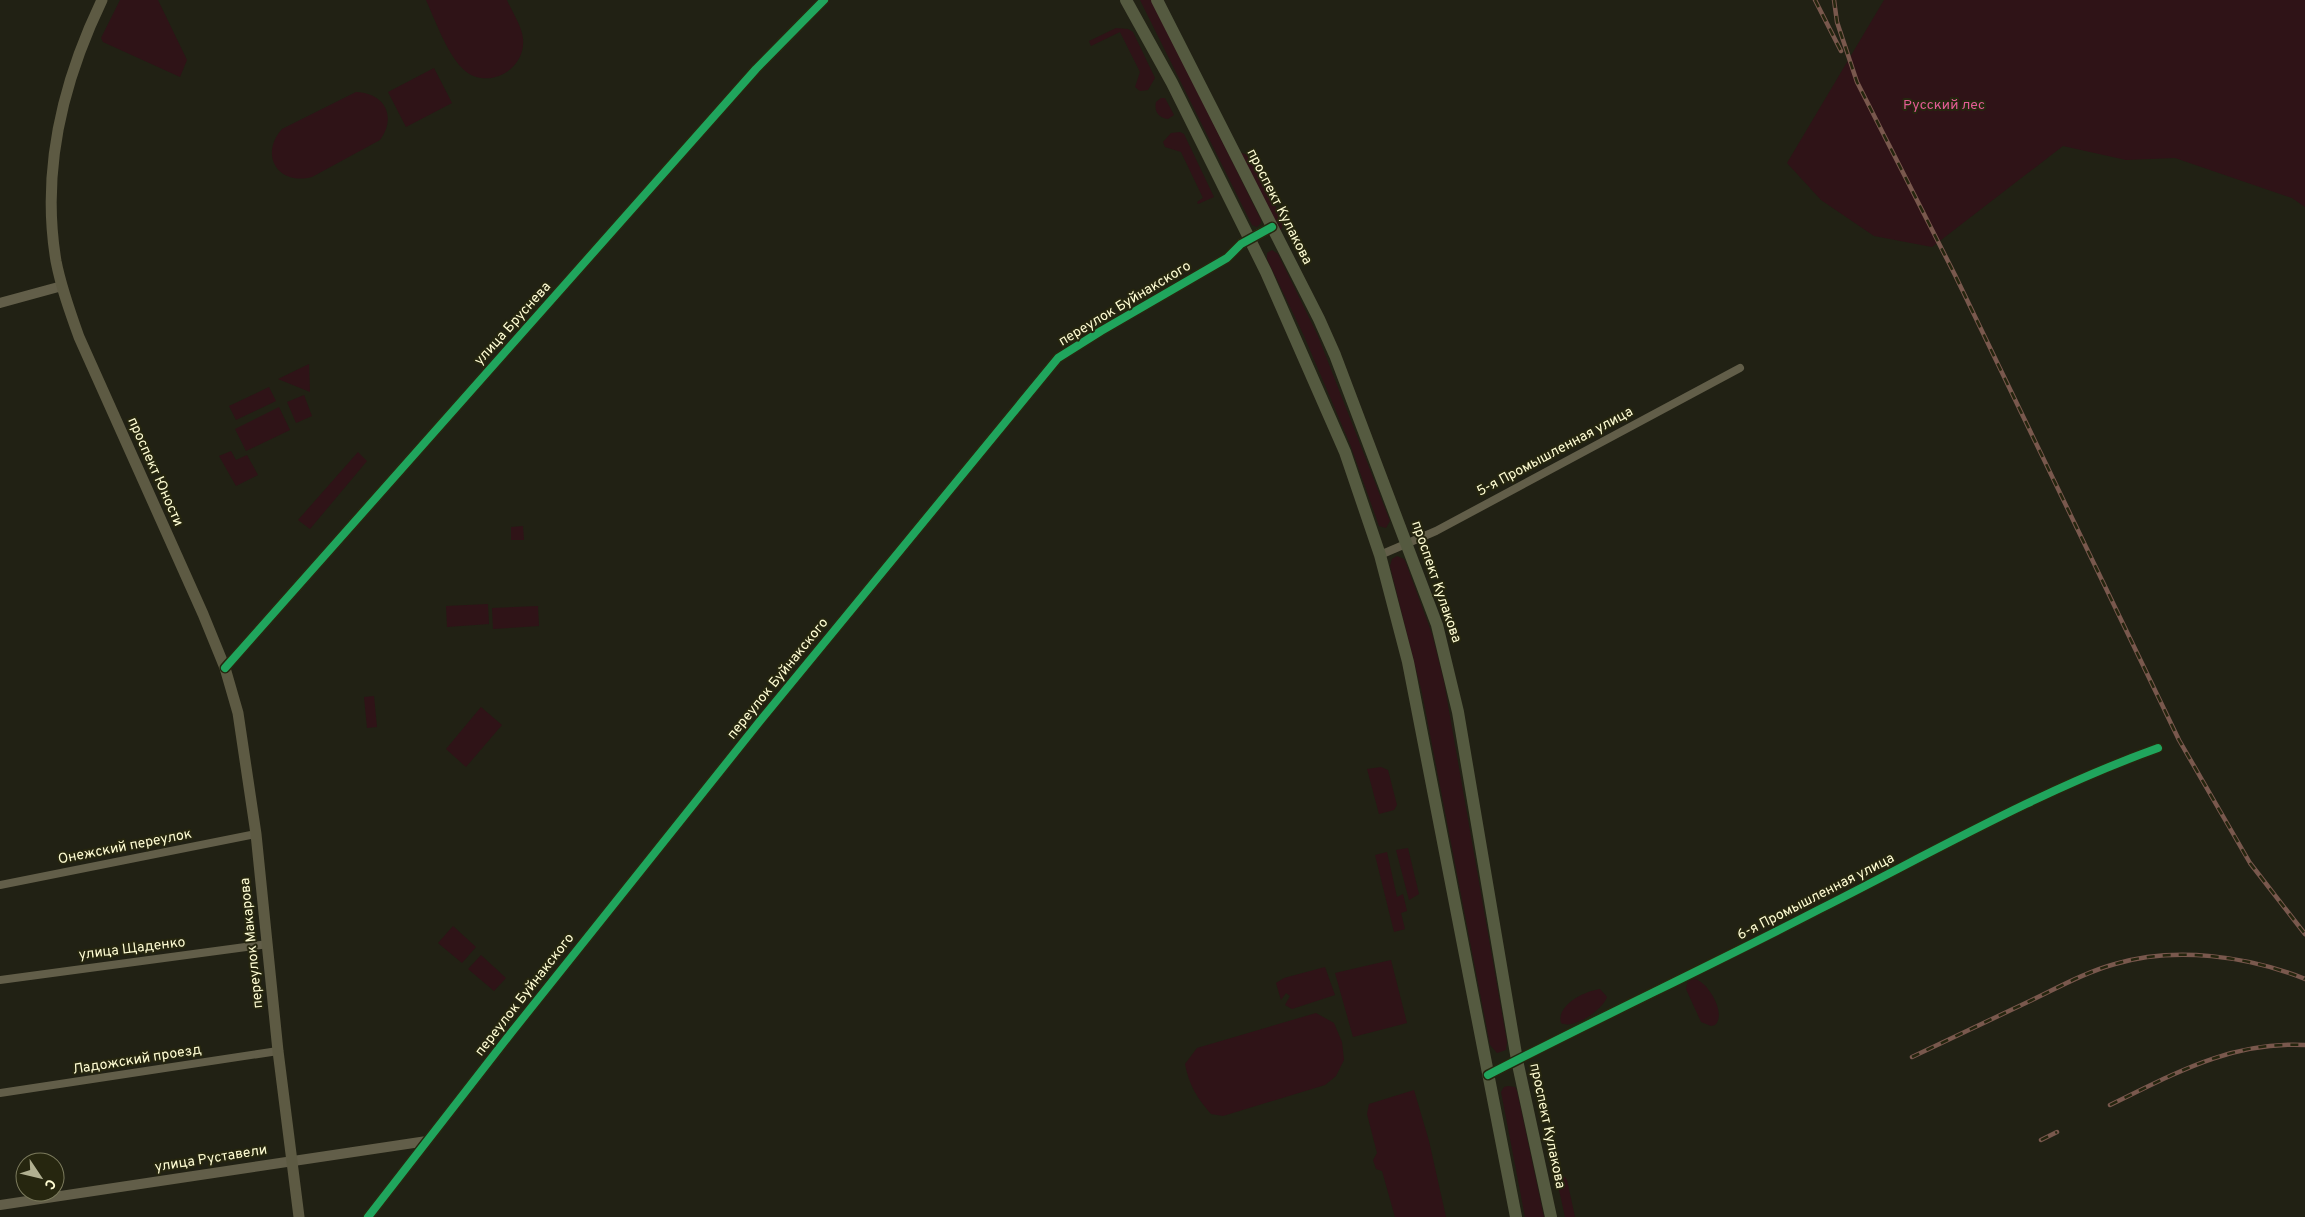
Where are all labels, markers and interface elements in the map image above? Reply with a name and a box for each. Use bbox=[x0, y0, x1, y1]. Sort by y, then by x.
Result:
park label: Русский лес bbox=[1903, 97, 1985, 114]
street label: проспект Кулакова bbox=[1242, 146, 1316, 268]
street label: переулок Буйнакского bbox=[1056, 258, 1194, 350]
street label: улица Бруснева bbox=[471, 279, 555, 369]
street label: 5-я Промышленная улица bbox=[1474, 404, 1636, 500]
street label: проспект Юности bbox=[123, 415, 187, 529]
street label: проспект Кулакова bbox=[1407, 519, 1465, 645]
street label: переулок Буйнакского bbox=[724, 615, 832, 743]
street label: Онежский переулок bbox=[57, 826, 193, 868]
street label: 6-я Промышленная улица bbox=[1735, 850, 1897, 944]
street label: переулок Макарова bbox=[237, 877, 267, 1009]
street label: переулок Буйнакского bbox=[472, 930, 578, 1060]
street label: улица Щаденко bbox=[78, 934, 187, 964]
street label: Ладожский проезд bbox=[71, 1041, 203, 1079]
street label: проспект Кулакова bbox=[1525, 1062, 1569, 1190]
street label: улица Руставели bbox=[154, 1142, 268, 1176]
north arrow bbox=[15, 1152, 65, 1202]
text: С bbox=[40, 1175, 59, 1192]

